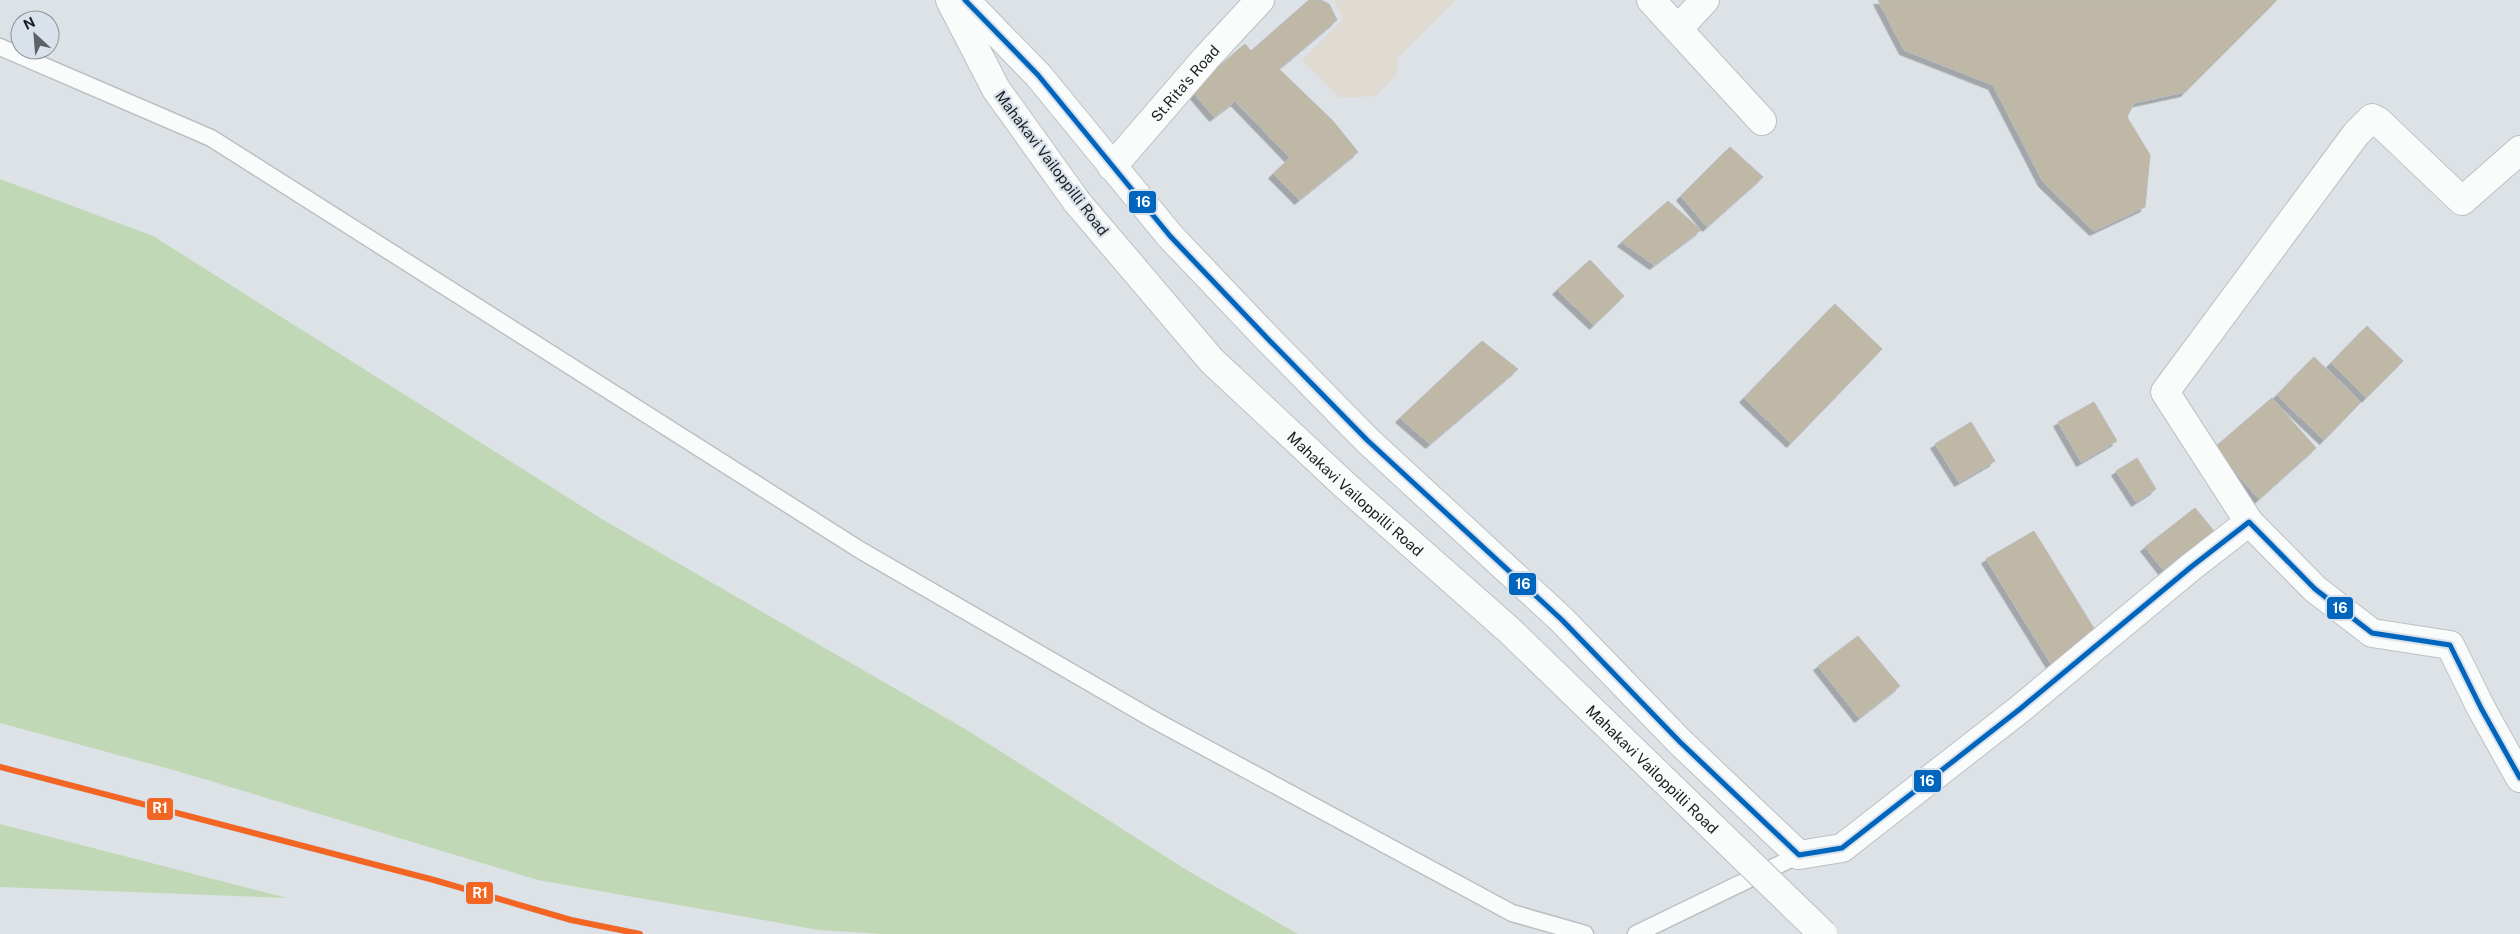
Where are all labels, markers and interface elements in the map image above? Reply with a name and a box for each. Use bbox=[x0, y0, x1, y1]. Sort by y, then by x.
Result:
north arrow bbox=[10, 10, 60, 60]
text: N bbox=[21, 14, 38, 33]
street label: St.Rita's Road bbox=[1147, 41, 1222, 125]
street label: Mahakavi Vailoppilli Road bbox=[992, 87, 1112, 239]
line badge: 16 bbox=[1128, 190, 1157, 214]
text: 16 bbox=[1135, 194, 1151, 210]
street label: Mahakavi Vailoppilli Road bbox=[1284, 428, 1427, 559]
line badge: 16 bbox=[1508, 572, 1537, 596]
text: 16 bbox=[1515, 576, 1531, 592]
line badge: 16 bbox=[2326, 596, 2354, 620]
text: 16 bbox=[2332, 600, 2348, 616]
street label: Mahakavi Vailoppilli Road bbox=[1583, 701, 1722, 837]
line badge: 16 bbox=[1913, 769, 1942, 793]
text: 16 bbox=[1919, 773, 1935, 789]
line badge: R1 bbox=[146, 797, 174, 821]
text: R1 bbox=[152, 800, 168, 816]
line badge: R1 bbox=[465, 881, 494, 905]
text: R1 bbox=[472, 885, 488, 901]

